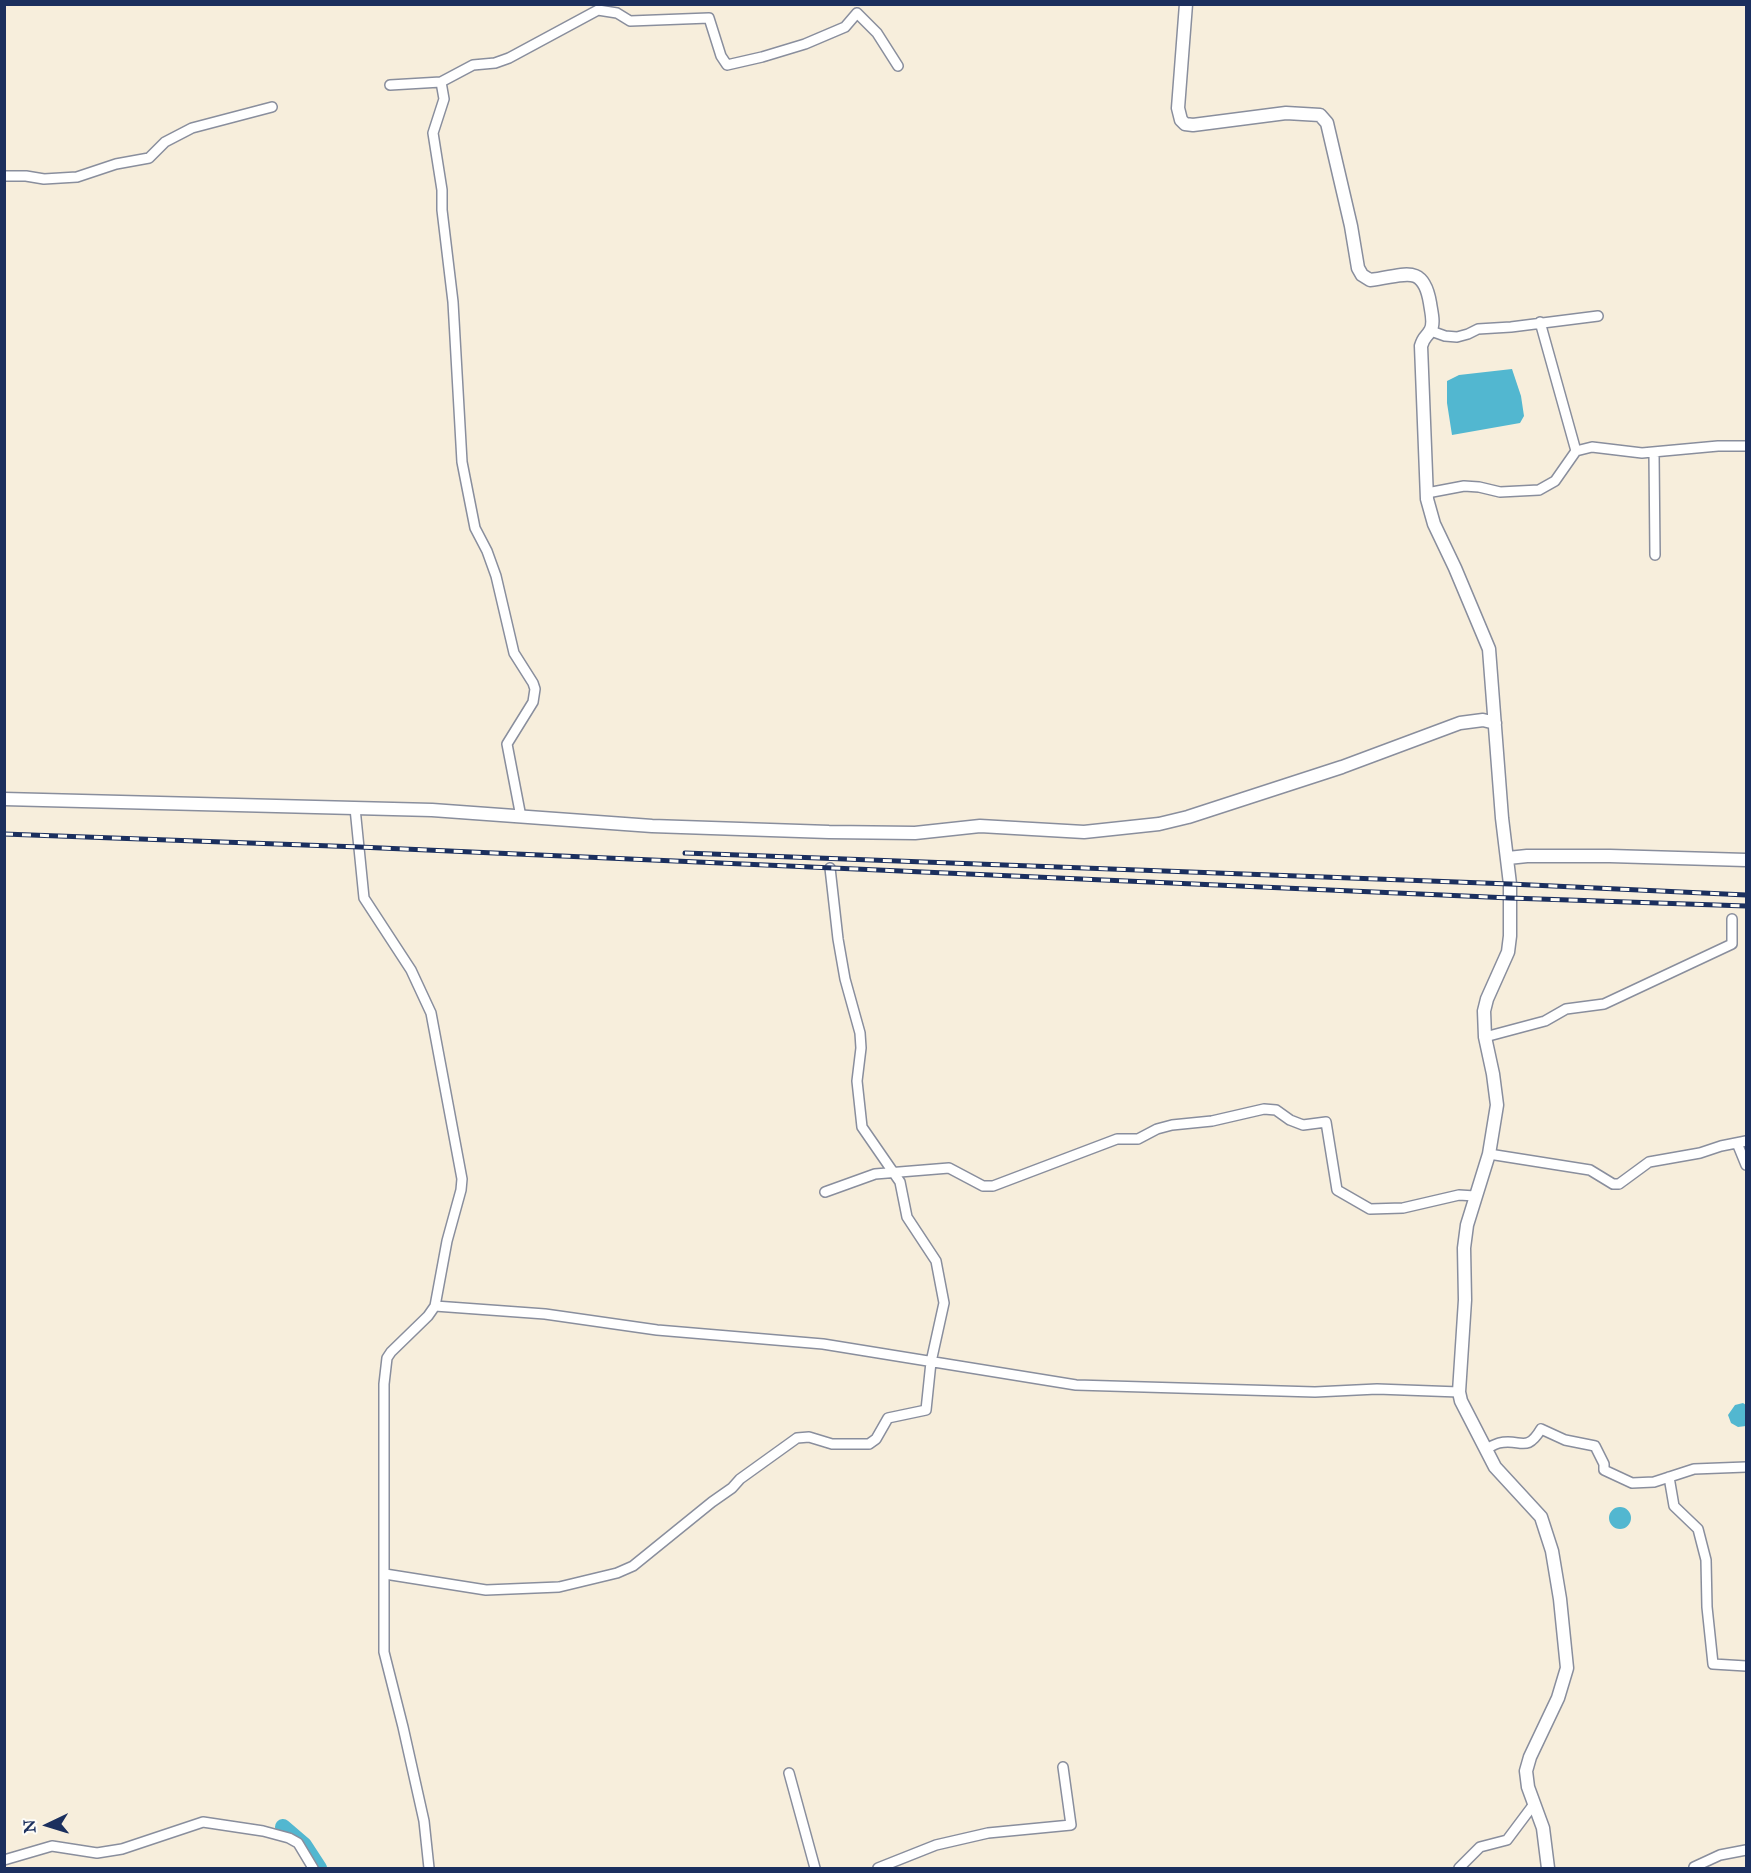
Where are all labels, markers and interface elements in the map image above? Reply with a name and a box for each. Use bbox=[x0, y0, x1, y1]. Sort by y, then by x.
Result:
north arrow bbox=[18, 1795, 78, 1855]
text: N bbox=[20, 1819, 39, 1834]

